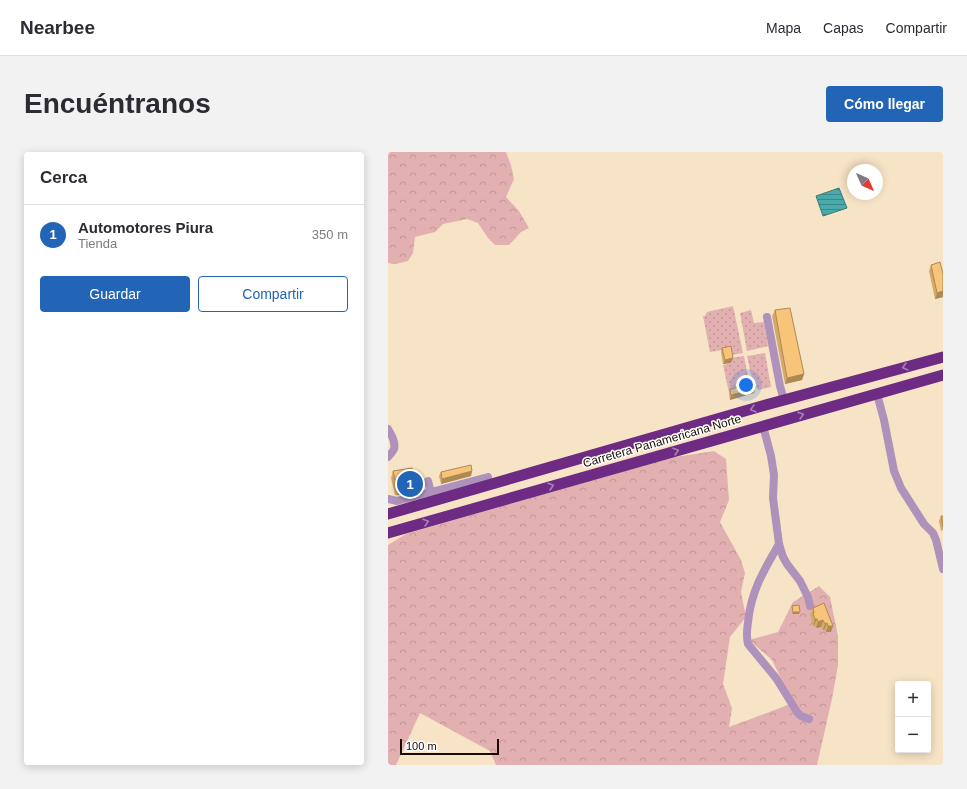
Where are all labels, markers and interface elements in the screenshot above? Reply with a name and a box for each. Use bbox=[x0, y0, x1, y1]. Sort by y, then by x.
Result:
text: Nearbee bbox=[20, 17, 95, 38]
text: Mapa bbox=[766, 20, 801, 36]
text: Capas bbox=[823, 20, 864, 36]
text: Compartir bbox=[886, 20, 947, 36]
button: Cómo llegar bbox=[826, 86, 943, 122]
text: Encuéntranos bbox=[24, 88, 211, 119]
north arrow bbox=[847, 164, 883, 200]
text: Cerca bbox=[40, 168, 87, 187]
text: Automotores Piura bbox=[78, 219, 213, 236]
text: 1 bbox=[49, 227, 57, 242]
text: 350 m bbox=[312, 227, 348, 242]
text: Tienda bbox=[78, 236, 117, 251]
button: Guardar bbox=[40, 276, 190, 312]
button: Compartir bbox=[198, 276, 348, 312]
one-way arrow bbox=[902, 362, 909, 371]
your location bbox=[736, 375, 756, 395]
one-way arrow bbox=[750, 404, 757, 413]
street label: Carretera Panamericana Norte bbox=[581, 412, 743, 470]
one-way arrow bbox=[797, 412, 804, 420]
one-way arrow bbox=[672, 447, 679, 456]
pin: 1 bbox=[397, 469, 423, 499]
one-way arrow bbox=[547, 483, 554, 491]
one-way arrow bbox=[422, 518, 429, 527]
map controls bbox=[895, 681, 931, 753]
button: + bbox=[895, 681, 931, 717]
button: − bbox=[895, 717, 931, 753]
scale bar bbox=[400, 737, 499, 756]
text: 100 m bbox=[406, 740, 437, 752]

